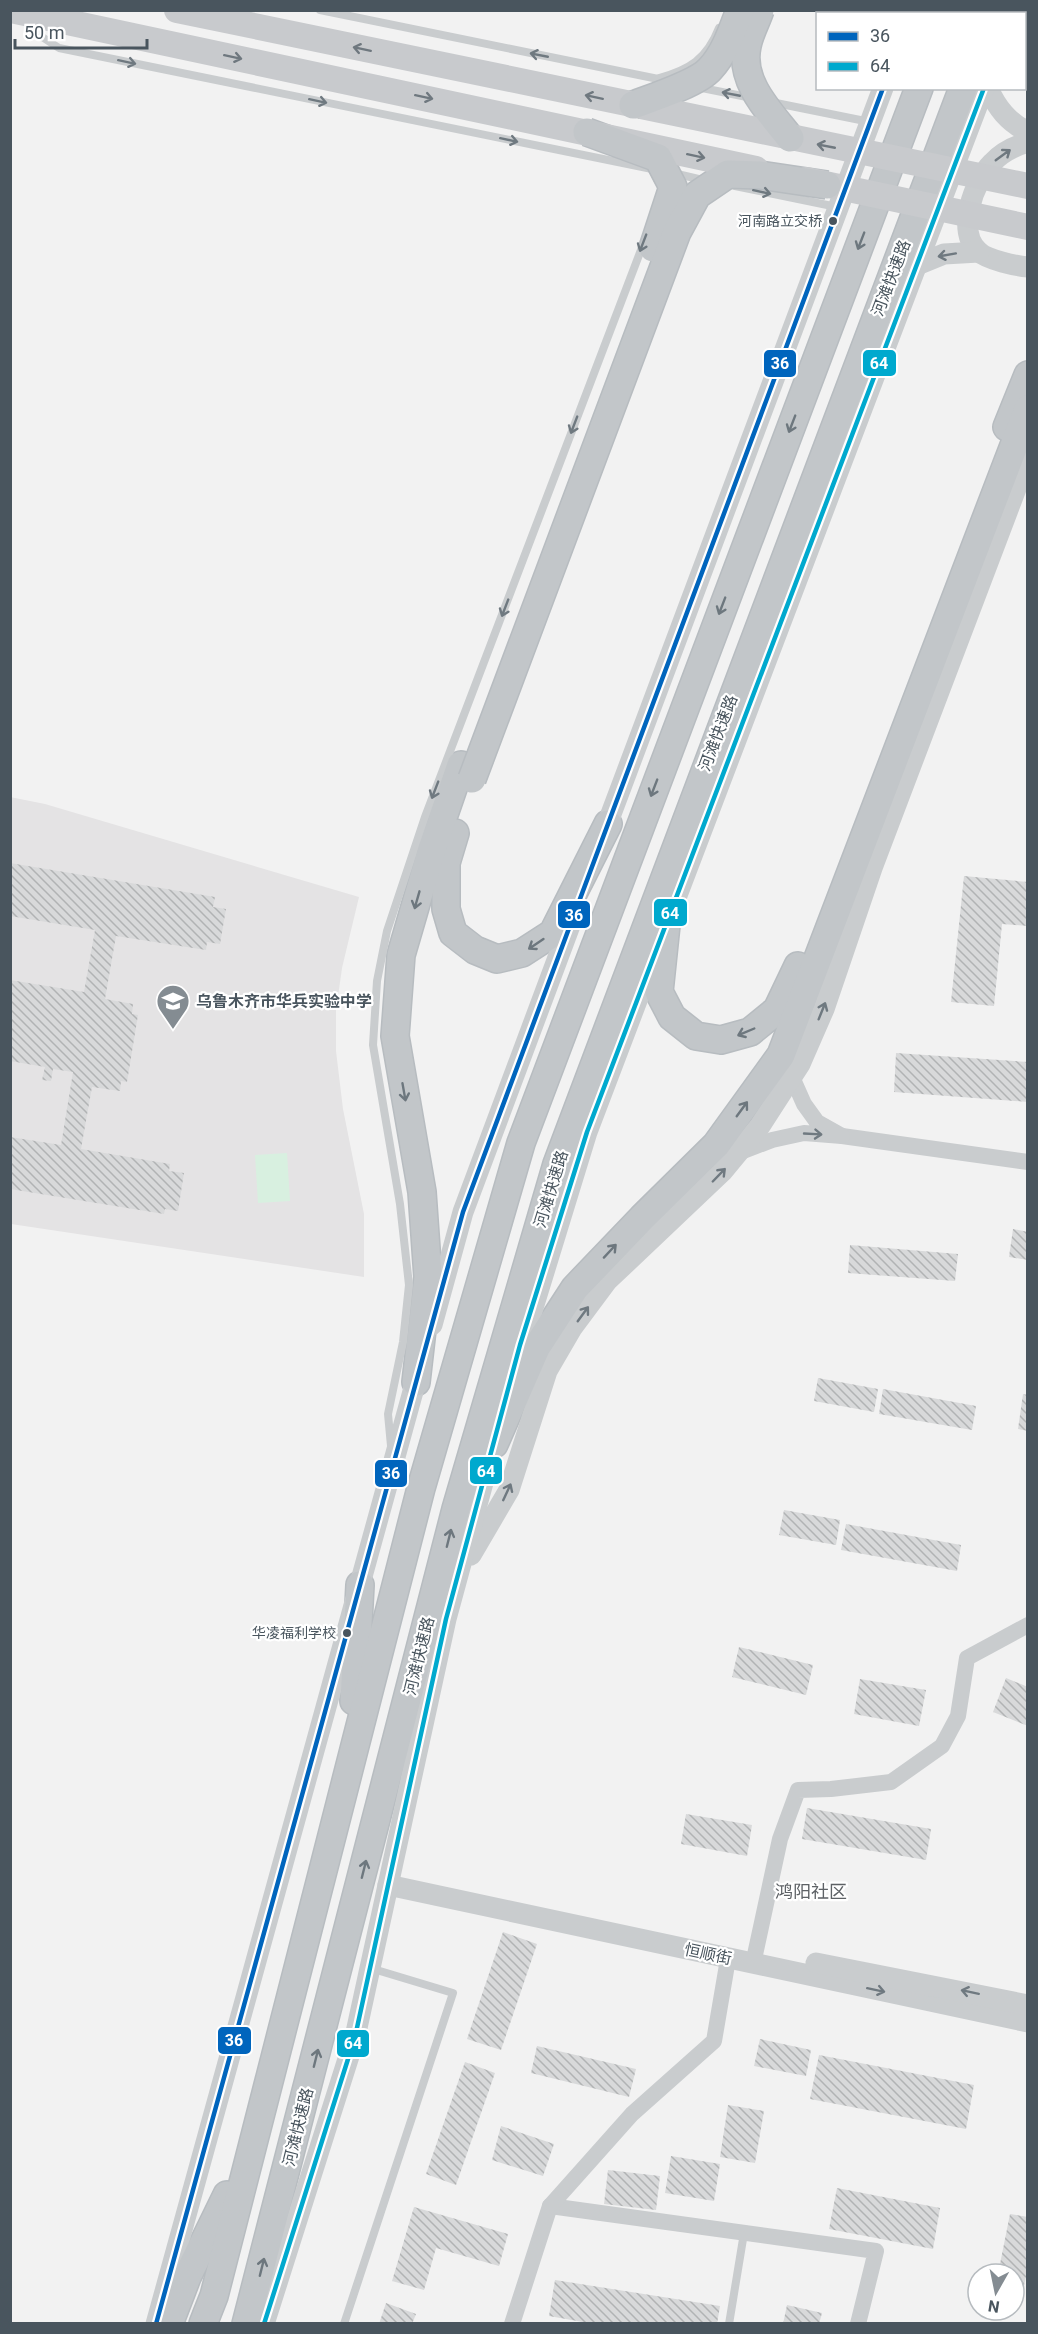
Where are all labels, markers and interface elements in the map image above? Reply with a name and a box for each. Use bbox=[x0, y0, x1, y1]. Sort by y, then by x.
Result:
scale bar bbox=[15, 12, 147, 50]
legend bbox=[816, 12, 1026, 90]
text: 50 m bbox=[24, 22, 64, 43]
text: 36 bbox=[870, 25, 890, 46]
one-way arrow bbox=[353, 43, 372, 54]
one-way arrow bbox=[530, 49, 550, 60]
one-way arrow bbox=[222, 52, 242, 63]
text: 64 bbox=[870, 55, 890, 76]
one-way arrow bbox=[117, 57, 136, 68]
one-way arrow bbox=[721, 87, 740, 99]
one-way arrow bbox=[585, 91, 604, 102]
one-way arrow bbox=[413, 92, 433, 103]
one-way arrow bbox=[308, 96, 328, 107]
one-way arrow bbox=[499, 135, 519, 146]
one-way arrow bbox=[817, 140, 836, 151]
one-way arrow bbox=[995, 148, 1011, 161]
one-way arrow bbox=[686, 151, 706, 162]
one-way arrow bbox=[752, 187, 771, 198]
place label: 河南路立交桥 bbox=[738, 213, 822, 229]
marker: 河南路立交桥 bbox=[827, 215, 839, 227]
one-way arrow bbox=[855, 232, 866, 250]
one-way arrow bbox=[637, 233, 648, 252]
street label: 河滩快速路 bbox=[868, 237, 914, 319]
one-way arrow bbox=[938, 250, 957, 261]
line badge: 36 bbox=[763, 349, 797, 378]
line badge: 64 bbox=[862, 349, 897, 377]
text: 36 bbox=[771, 354, 789, 373]
text: 64 bbox=[870, 354, 888, 373]
one-way arrow bbox=[786, 414, 797, 432]
one-way arrow bbox=[568, 415, 579, 434]
one-way arrow bbox=[716, 596, 727, 615]
one-way arrow bbox=[498, 598, 509, 616]
street label: 河滩快速路 bbox=[695, 692, 741, 774]
one-way arrow bbox=[648, 779, 659, 797]
one-way arrow bbox=[429, 780, 440, 799]
one-way arrow bbox=[411, 890, 422, 909]
line badge: 64 bbox=[653, 898, 688, 927]
line badge: 36 bbox=[557, 900, 591, 929]
text: 64 bbox=[661, 904, 679, 923]
text: 36 bbox=[565, 906, 583, 925]
one-way arrow bbox=[528, 938, 544, 950]
school or university icon: 乌鲁木齐市华兵实验中学 bbox=[155, 983, 191, 1030]
place label: 乌鲁木齐市华兵实验中学 bbox=[196, 992, 372, 1011]
one-way arrow bbox=[817, 1002, 828, 1021]
one-way arrow bbox=[738, 1026, 756, 1038]
one-way arrow bbox=[399, 1081, 410, 1101]
one-way arrow bbox=[736, 1101, 748, 1117]
one-way arrow bbox=[803, 1128, 823, 1139]
street label: 河滩快速路 bbox=[530, 1148, 572, 1230]
one-way arrow bbox=[711, 1167, 726, 1182]
one-way arrow bbox=[603, 1244, 617, 1259]
one-way arrow bbox=[577, 1306, 589, 1322]
line badge: 64 bbox=[469, 1456, 503, 1485]
line badge: 36 bbox=[374, 1459, 408, 1488]
text: 64 bbox=[477, 1462, 495, 1481]
text: 36 bbox=[382, 1464, 400, 1483]
one-way arrow bbox=[502, 1483, 514, 1501]
one-way arrow bbox=[444, 1529, 455, 1548]
street label: 河滩快速路 bbox=[400, 1615, 438, 1697]
place label: 华凌福利学校 bbox=[252, 1625, 336, 1641]
marker: 华凌福利学校 bbox=[341, 1627, 353, 1639]
one-way arrow bbox=[359, 1860, 370, 1879]
district label: 鸿阳社区 bbox=[775, 1881, 847, 1902]
street label: 恒顺街 bbox=[683, 1940, 733, 1968]
one-way arrow bbox=[866, 1985, 886, 1996]
one-way arrow bbox=[961, 1986, 981, 1997]
line badge: 36 bbox=[217, 2026, 252, 2055]
line badge: 64 bbox=[336, 2029, 370, 2058]
text: 36 bbox=[225, 2031, 243, 2050]
text: 64 bbox=[344, 2034, 362, 2053]
one-way arrow bbox=[310, 2049, 322, 2068]
street label: 河滩快速路 bbox=[279, 2086, 317, 2168]
one-way arrow bbox=[257, 2258, 268, 2277]
north arrow bbox=[966, 2262, 1026, 2322]
text: N bbox=[987, 2296, 1001, 2317]

